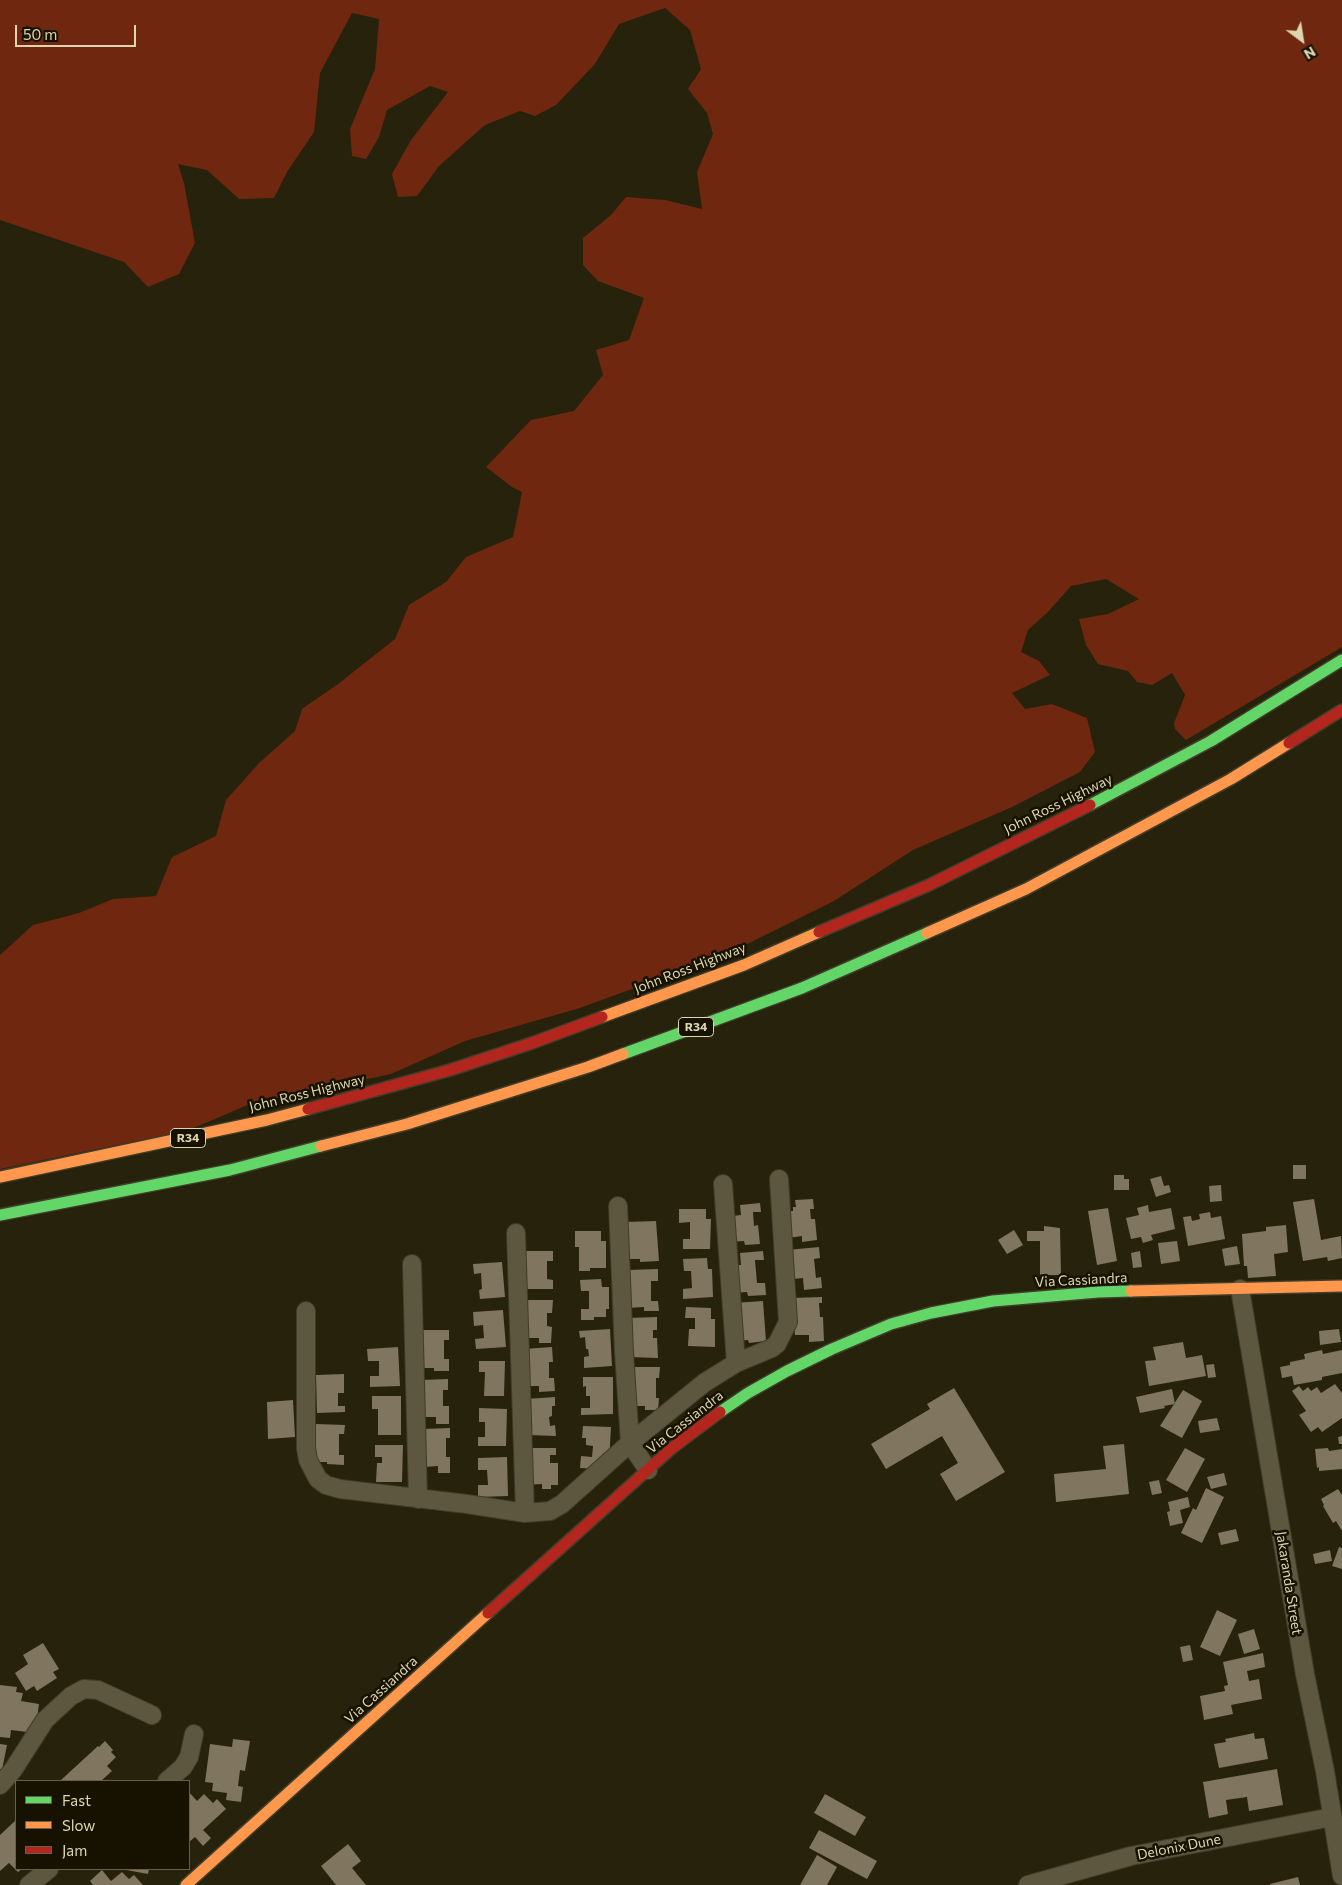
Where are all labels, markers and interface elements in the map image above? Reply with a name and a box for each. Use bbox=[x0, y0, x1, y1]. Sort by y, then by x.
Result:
scale bar bbox=[18, 15, 139, 47]
north arrow bbox=[1277, 15, 1327, 65]
text: 50 m bbox=[23, 25, 57, 43]
text: N bbox=[1301, 43, 1319, 63]
street label: John Ross Highway bbox=[1001, 770, 1115, 838]
street label: John Ross Highway bbox=[632, 939, 748, 997]
road number: R34 bbox=[678, 1018, 714, 1036]
street label: John Ross Highway bbox=[247, 1070, 367, 1116]
road number: R34 bbox=[170, 1128, 206, 1148]
street label: Via Cassiandra bbox=[1034, 1269, 1128, 1291]
street label: Via Cassiandra bbox=[643, 1387, 727, 1457]
street label: Jakaranda Street bbox=[1273, 1530, 1305, 1636]
street label: Via Cassiandra bbox=[341, 1653, 421, 1727]
legend bbox=[15, 1780, 190, 1870]
text: Fast bbox=[62, 1791, 91, 1809]
text: Slow bbox=[62, 1816, 95, 1834]
street label: Delonix Dune bbox=[1136, 1831, 1222, 1863]
text: Jam bbox=[62, 1841, 87, 1859]

